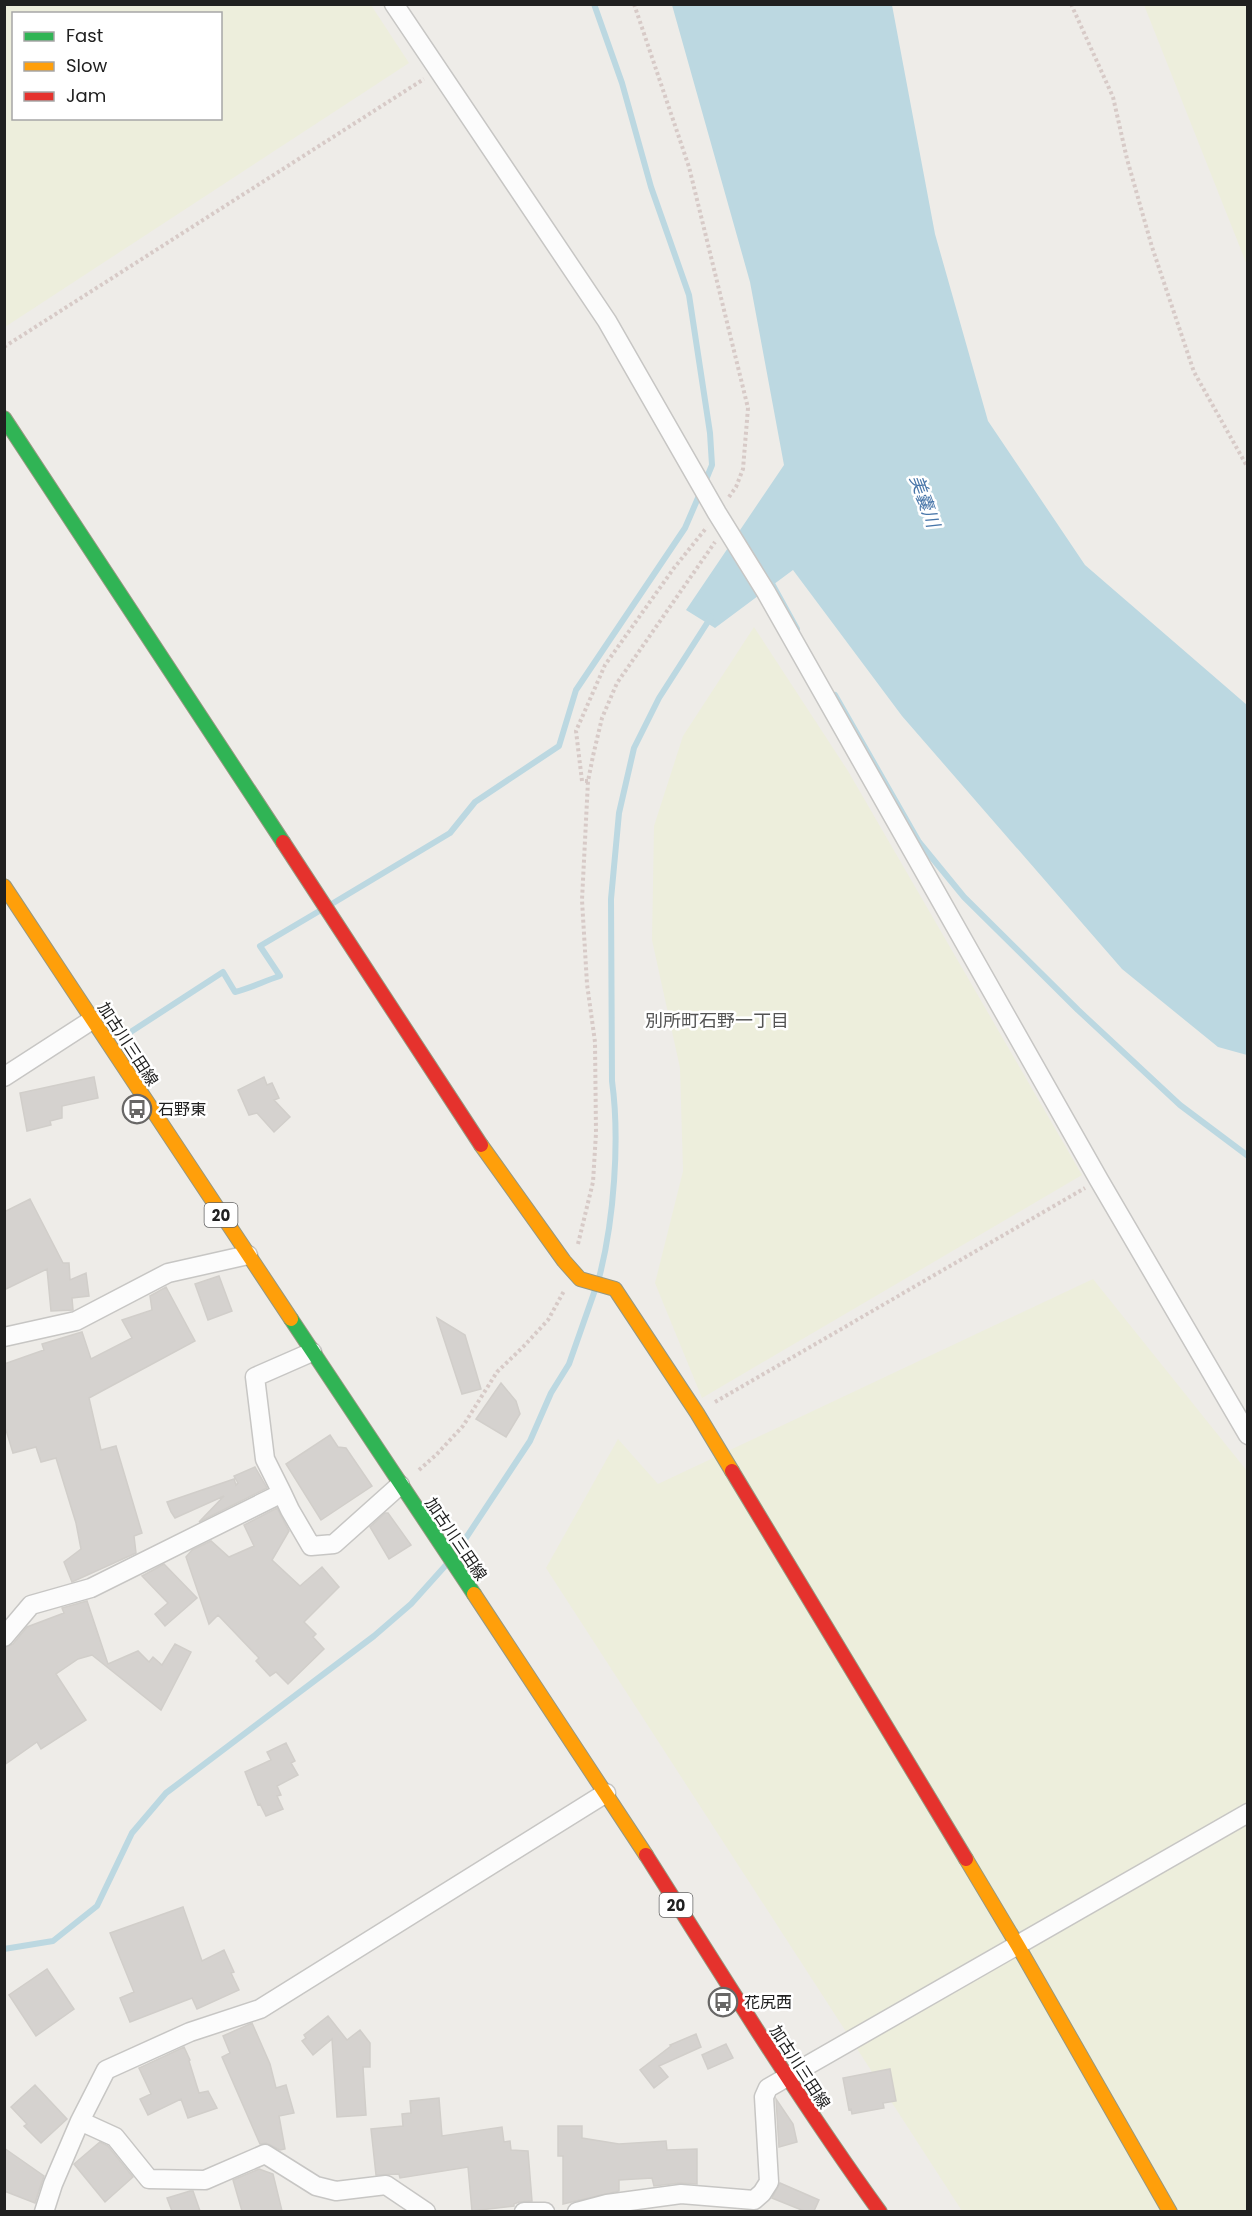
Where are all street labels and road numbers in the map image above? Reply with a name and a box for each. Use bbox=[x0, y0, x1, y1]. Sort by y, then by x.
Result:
street label: 加古川三田線 bbox=[92, 997, 164, 1091]
road number: 20 bbox=[204, 1203, 238, 1227]
street label: 加古川三田線 bbox=[420, 1493, 492, 1585]
road number: 20 bbox=[660, 1893, 692, 1917]
street label: 加古川三田線 bbox=[764, 2020, 836, 2114]

